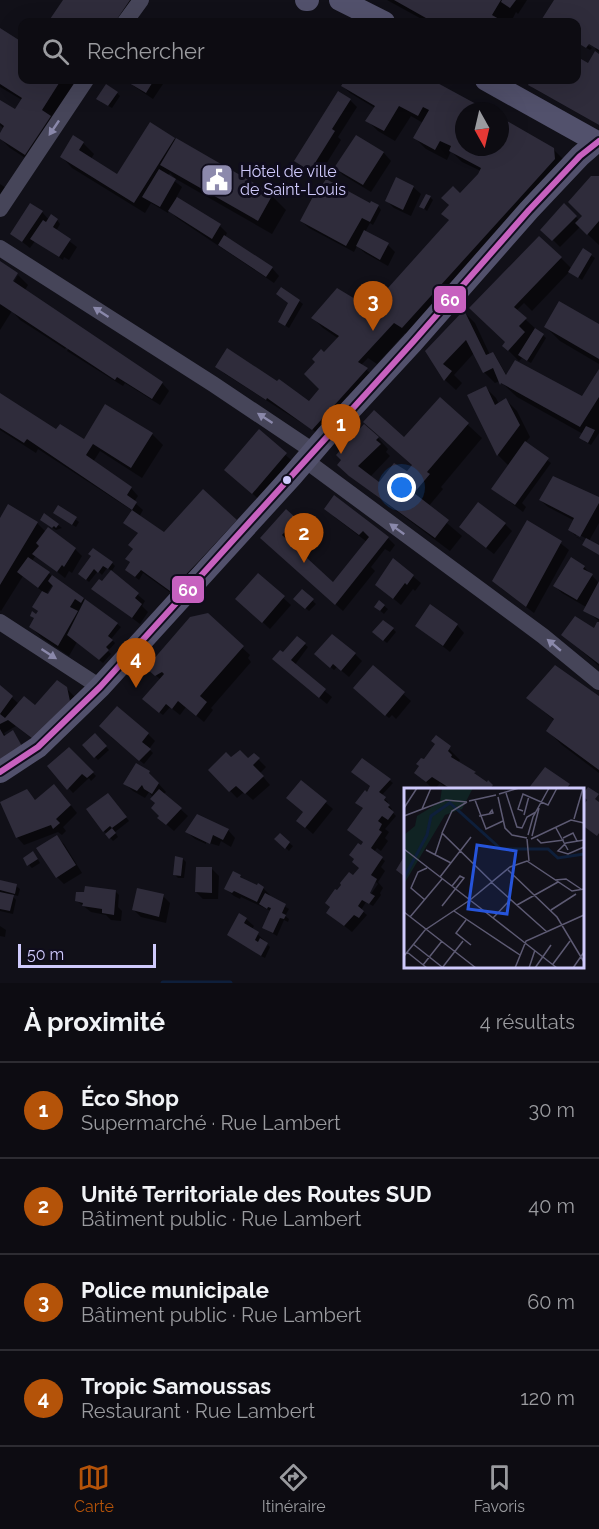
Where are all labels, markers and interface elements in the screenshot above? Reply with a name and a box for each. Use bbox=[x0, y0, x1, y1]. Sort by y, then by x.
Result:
search box bbox=[18, 18, 581, 84]
icon: search bbox=[39, 35, 72, 68]
text: Rechercher bbox=[87, 38, 205, 64]
north arrow bbox=[455, 102, 509, 156]
one-way arrow bbox=[48, 120, 59, 137]
public building icon: Hôtel de ville de Saint-Louis bbox=[199, 162, 235, 198]
place label: Hôtel de ville de Saint-Louis bbox=[240, 162, 346, 199]
pin: 3 bbox=[354, 282, 392, 331]
line badge: 60 bbox=[433, 285, 467, 314]
text: 60 bbox=[440, 291, 460, 310]
one-way arrow bbox=[93, 307, 109, 318]
pin: 1 bbox=[322, 404, 360, 454]
one-way arrow bbox=[257, 412, 273, 423]
your location bbox=[387, 473, 416, 502]
unlabelled marker bbox=[281, 474, 293, 486]
pin: 2 bbox=[284, 514, 324, 563]
one-way arrow bbox=[390, 523, 406, 535]
line badge: 60 bbox=[171, 575, 205, 604]
text: 60 bbox=[178, 581, 198, 600]
pin: 4 bbox=[116, 638, 156, 688]
one-way arrow bbox=[547, 639, 562, 652]
one-way arrow bbox=[41, 649, 57, 660]
inset map bbox=[404, 788, 584, 968]
scale bar bbox=[18, 941, 156, 968]
text: 50 m bbox=[27, 945, 64, 964]
text: À proximité bbox=[24, 1007, 165, 1037]
text: 4 résultats bbox=[480, 1010, 575, 1034]
text: Éco Shop bbox=[81, 1085, 179, 1111]
text: 1 bbox=[39, 1098, 48, 1122]
text: 30 m bbox=[529, 1098, 575, 1122]
text: Supermarché · Rue Lambert bbox=[81, 1111, 341, 1135]
text: Unité Territoriale des Routes SUD bbox=[81, 1181, 431, 1207]
text: 2 bbox=[38, 1194, 49, 1218]
text: 40 m bbox=[528, 1194, 575, 1218]
text: Bâtiment public · Rue Lambert bbox=[81, 1207, 361, 1231]
text: Police municipale bbox=[81, 1277, 269, 1303]
text: 3 bbox=[38, 1290, 49, 1314]
text: 60 m bbox=[527, 1290, 575, 1314]
text: Bâtiment public · Rue Lambert bbox=[81, 1303, 361, 1327]
text: Tropic Samoussas bbox=[81, 1373, 271, 1399]
text: 4 bbox=[38, 1386, 49, 1410]
text: 120 m bbox=[520, 1386, 575, 1410]
text: Restaurant · Rue Lambert bbox=[81, 1399, 315, 1423]
tab: Carte bbox=[74, 1461, 114, 1516]
tab: Itinéraire bbox=[262, 1461, 326, 1516]
tab: Favoris bbox=[474, 1461, 525, 1516]

